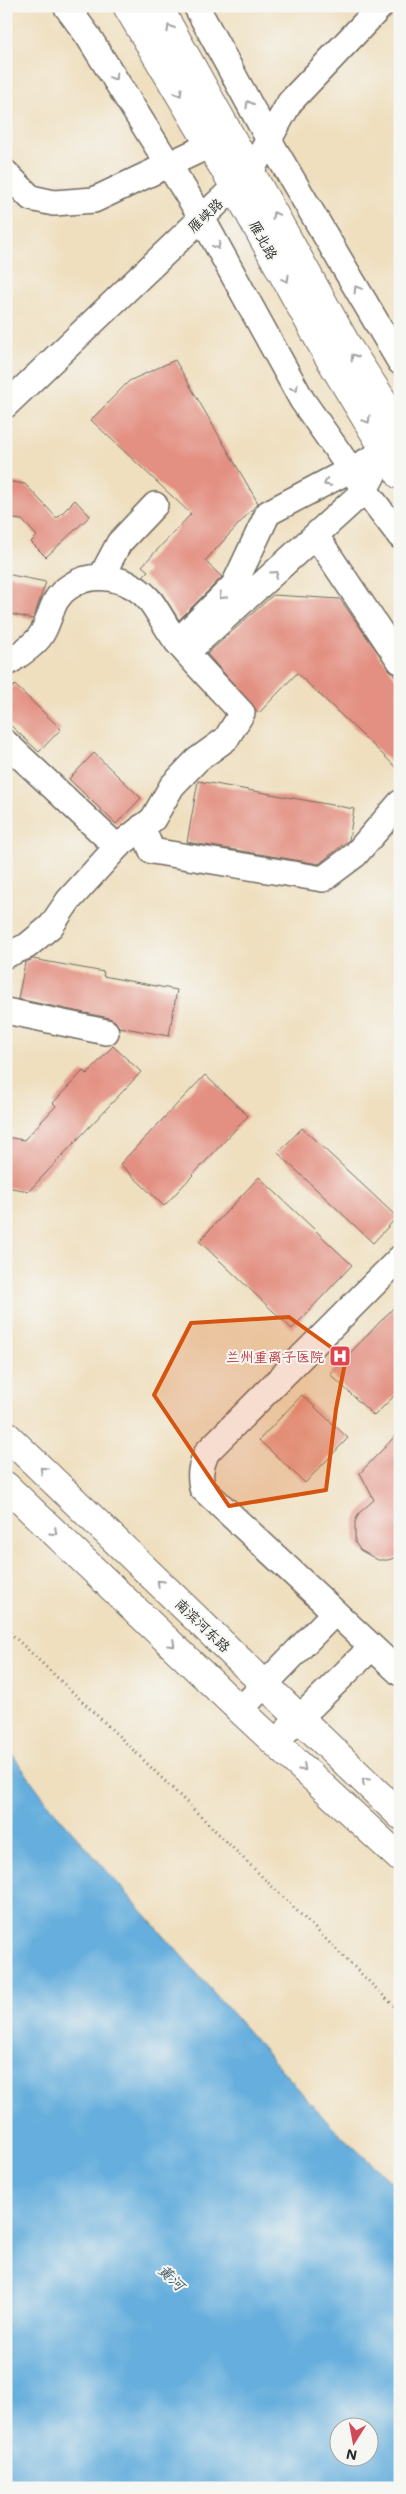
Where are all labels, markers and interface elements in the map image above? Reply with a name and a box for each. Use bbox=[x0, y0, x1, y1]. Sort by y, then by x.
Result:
one-way arrow bbox=[166, 24, 176, 33]
one-way arrow bbox=[107, 72, 117, 81]
one-way arrow bbox=[172, 88, 182, 97]
one-way arrow bbox=[245, 100, 255, 109]
street label: 雁峡路 bbox=[183, 194, 227, 236]
one-way arrow bbox=[272, 211, 282, 220]
street label: 雁北路 bbox=[246, 217, 282, 263]
one-way arrow bbox=[211, 240, 221, 249]
one-way arrow bbox=[280, 274, 290, 283]
one-way arrow bbox=[354, 286, 364, 295]
one-way arrow bbox=[351, 353, 361, 362]
one-way arrow bbox=[289, 383, 299, 392]
one-way arrow bbox=[360, 415, 370, 424]
one-way arrow bbox=[324, 477, 333, 487]
one-way arrow bbox=[269, 571, 278, 580]
one-way arrow bbox=[219, 590, 228, 599]
hospital icon: 兰州重离子医院 bbox=[328, 1344, 352, 1368]
place label: 兰州重离子医院 bbox=[226, 1347, 324, 1366]
one-way arrow bbox=[39, 1467, 48, 1476]
one-way arrow bbox=[48, 1526, 57, 1535]
one-way arrow bbox=[156, 1580, 165, 1589]
street label: 南滨河东路 bbox=[171, 1594, 235, 1656]
one-way arrow bbox=[166, 1638, 175, 1647]
one-way arrow bbox=[297, 1762, 306, 1771]
one-way arrow bbox=[361, 1778, 370, 1787]
water label: 黄河 bbox=[154, 2259, 192, 2297]
north arrow bbox=[328, 2416, 378, 2466]
text: N bbox=[344, 2445, 358, 2466]

